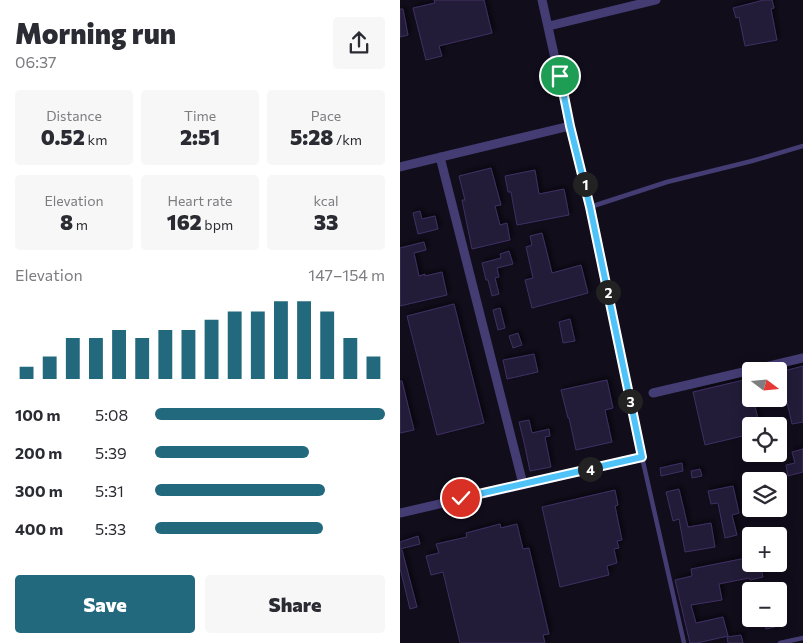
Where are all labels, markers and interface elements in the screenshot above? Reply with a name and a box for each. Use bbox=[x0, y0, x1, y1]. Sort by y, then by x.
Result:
text: Morning run bbox=[15, 16, 176, 50]
button: share bbox=[333, 17, 385, 69]
text: 06:37 bbox=[15, 52, 56, 71]
pin bbox=[539, 55, 581, 97]
icon: arrive bbox=[546, 62, 574, 90]
text: Distance bbox=[46, 107, 102, 124]
text: Time bbox=[184, 107, 216, 124]
text: Pace bbox=[311, 107, 341, 124]
text: 0.52 bbox=[41, 124, 85, 149]
text: 2:51 bbox=[180, 124, 220, 149]
text: 5:28 bbox=[290, 124, 333, 149]
text: km bbox=[85, 131, 107, 148]
text: /km bbox=[333, 131, 362, 148]
pin: 1 bbox=[572, 172, 598, 196]
text: 1 bbox=[582, 176, 589, 193]
text: Elevation bbox=[44, 192, 104, 209]
text: Heart rate bbox=[167, 192, 233, 209]
text: kcal bbox=[313, 192, 339, 209]
text: 8 bbox=[60, 209, 73, 234]
text: 162 bbox=[167, 209, 202, 234]
text: 33 bbox=[314, 209, 338, 234]
text: m bbox=[73, 216, 88, 233]
text: bpm bbox=[202, 216, 233, 233]
text: Elevation bbox=[15, 265, 83, 284]
text: 147–154 m bbox=[308, 265, 385, 284]
pin: 2 bbox=[596, 280, 620, 304]
text: 2 bbox=[605, 284, 612, 301]
north arrow bbox=[742, 362, 788, 408]
map controls bbox=[742, 362, 787, 627]
pin: 3 bbox=[618, 388, 642, 414]
text: 3 bbox=[626, 393, 635, 410]
text: 100 m bbox=[15, 405, 61, 424]
text: 5:08 bbox=[95, 405, 128, 424]
button: locate bbox=[742, 417, 787, 462]
text: 200 m bbox=[15, 443, 62, 462]
text: 5:39 bbox=[95, 443, 127, 462]
pin: 4 bbox=[578, 456, 602, 482]
text: 4 bbox=[586, 461, 595, 478]
button: layers bbox=[742, 472, 787, 517]
pin bbox=[440, 477, 482, 519]
text: 300 m bbox=[15, 481, 63, 500]
text: 5:31 bbox=[95, 481, 124, 500]
icon: check bbox=[447, 484, 475, 512]
text: 400 m bbox=[15, 519, 63, 538]
text: 5:33 bbox=[95, 519, 126, 538]
button: + bbox=[742, 527, 787, 572]
button: Save bbox=[15, 575, 195, 633]
button: Share bbox=[205, 575, 385, 633]
button: − bbox=[742, 582, 787, 627]

